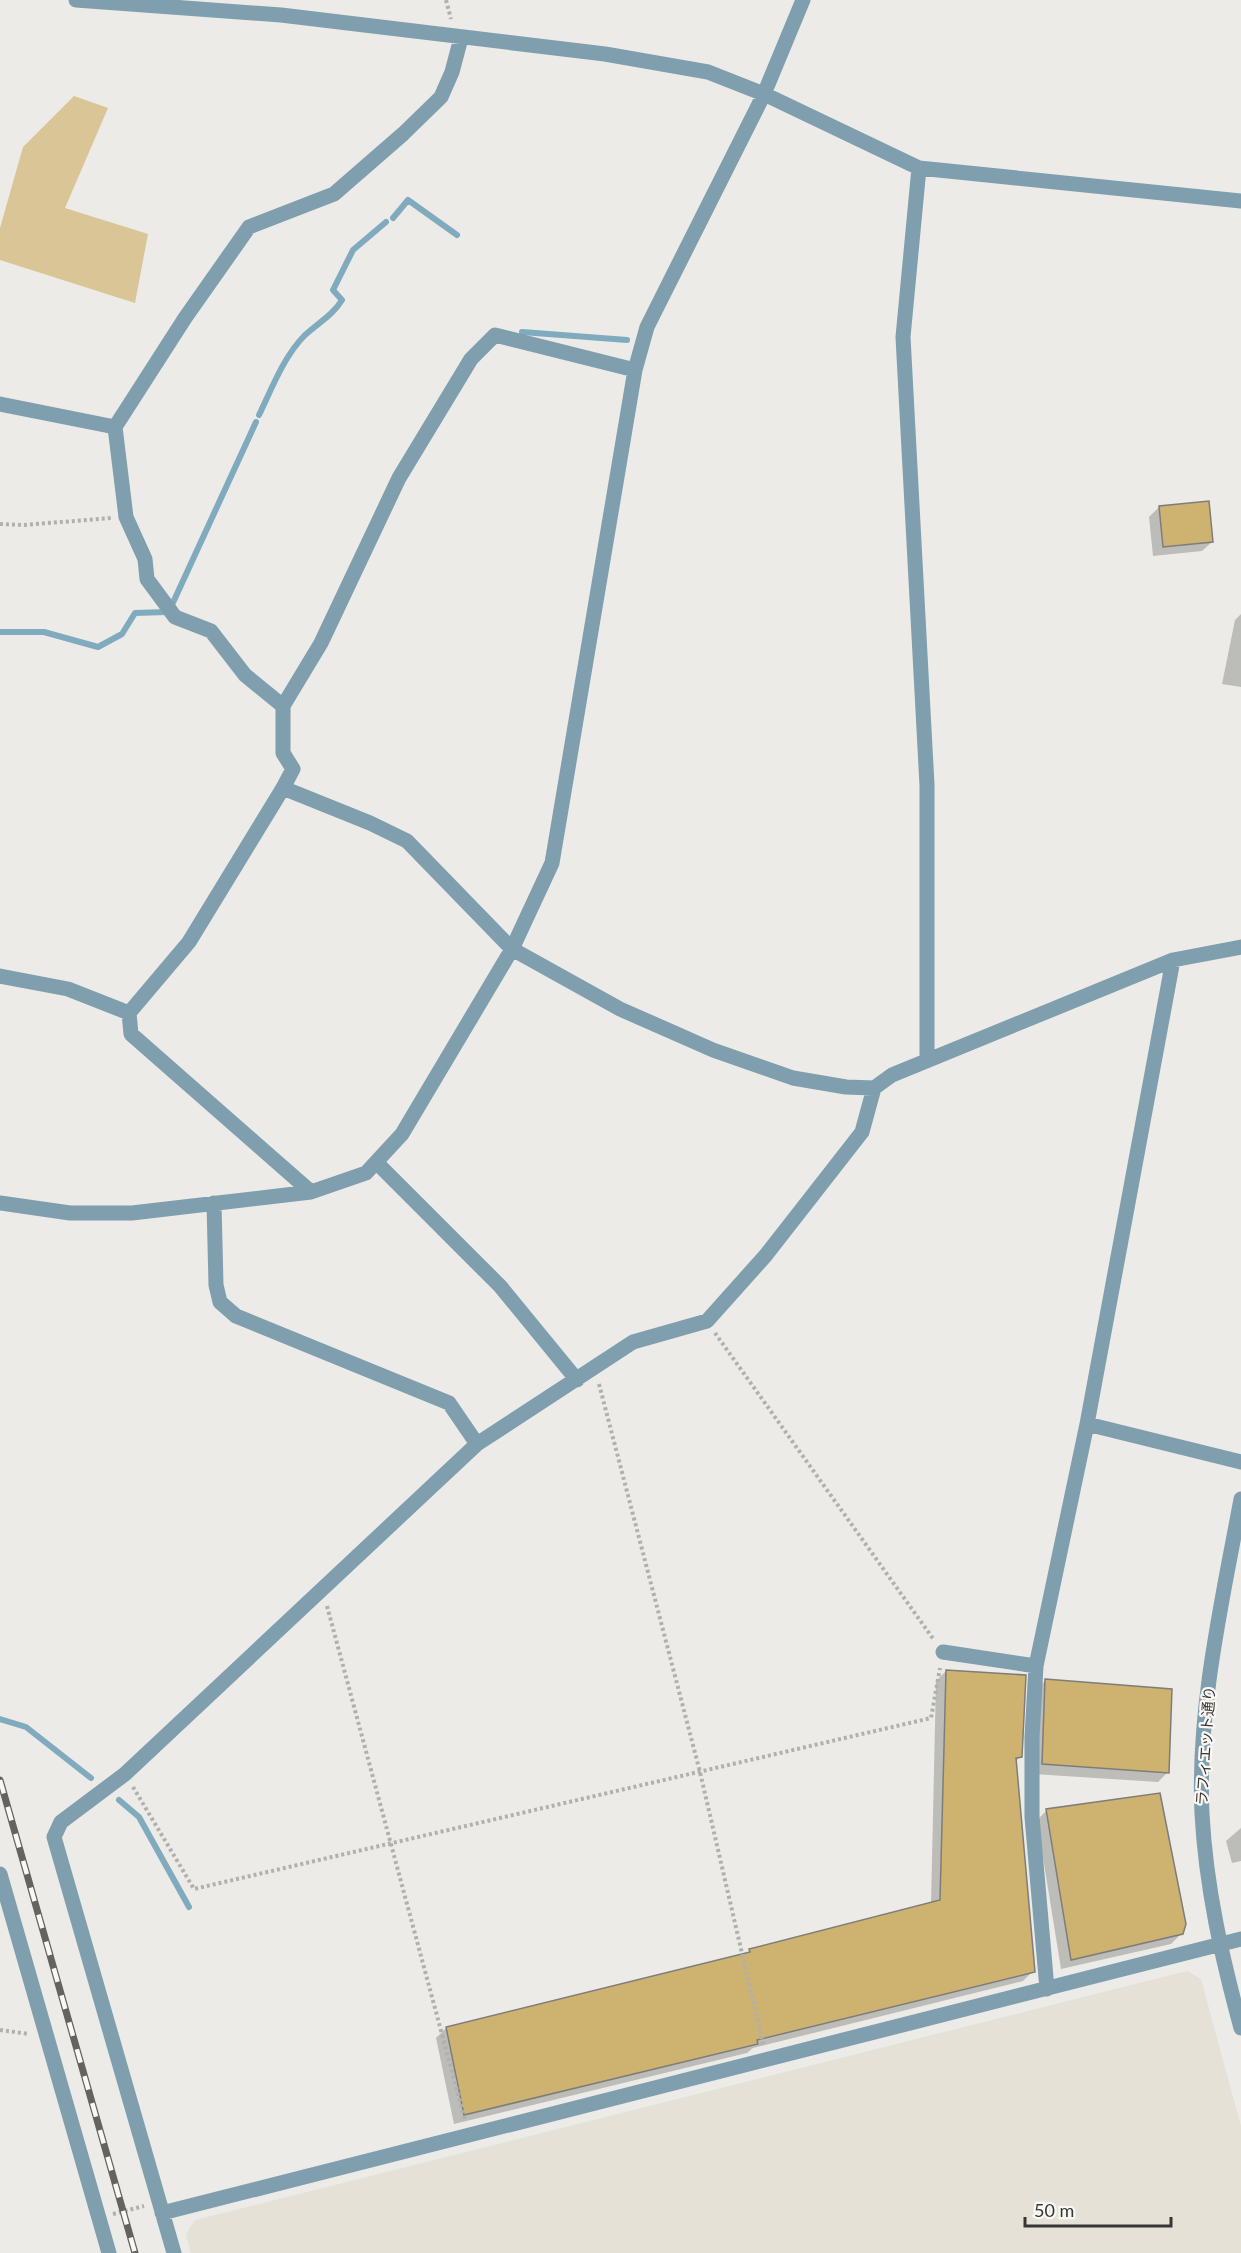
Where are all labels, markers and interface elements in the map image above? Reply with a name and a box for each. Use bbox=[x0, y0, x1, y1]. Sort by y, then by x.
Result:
street label: ラフィエット通り bbox=[1192, 1686, 1218, 1806]
scale bar bbox=[1025, 2190, 1170, 2228]
text: 50 m bbox=[1034, 2199, 1074, 2221]

